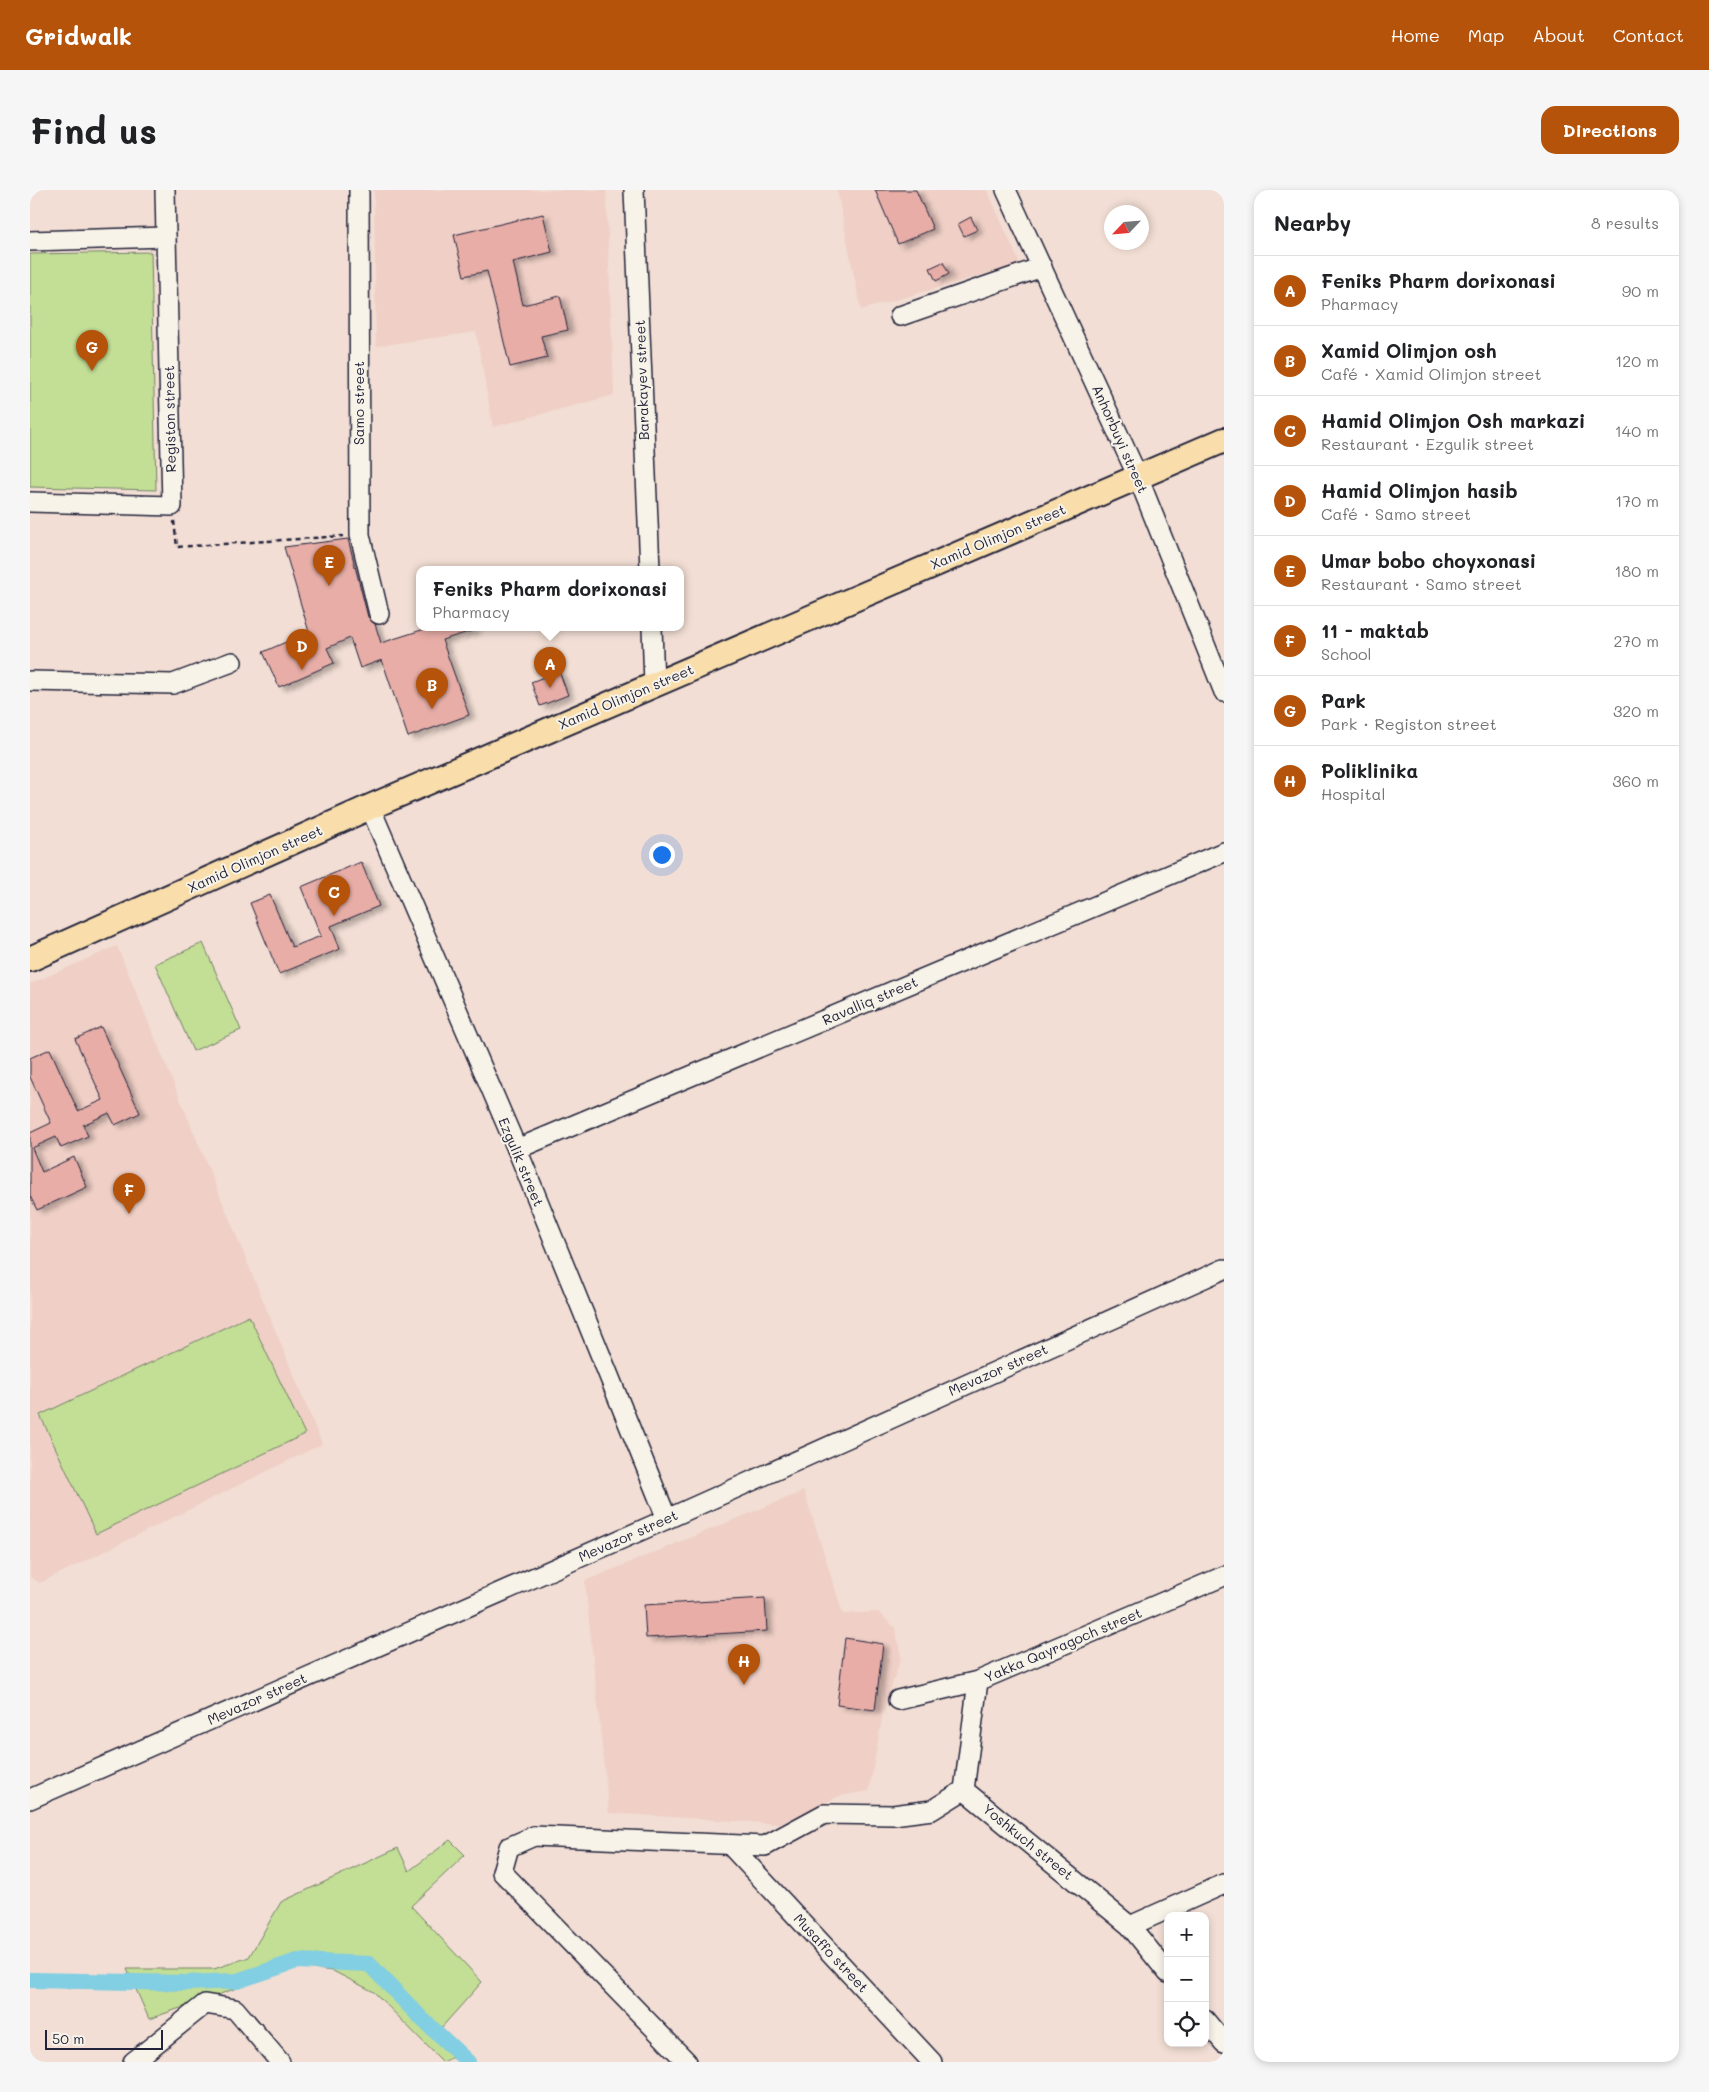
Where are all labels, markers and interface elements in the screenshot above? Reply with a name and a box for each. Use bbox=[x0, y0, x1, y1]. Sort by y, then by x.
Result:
text: Gridwalk bbox=[25, 20, 132, 51]
text: Home bbox=[1391, 23, 1440, 47]
text: Map bbox=[1468, 23, 1504, 47]
text: About bbox=[1532, 23, 1585, 47]
text: Contact bbox=[1613, 23, 1684, 47]
button: Directions bbox=[1541, 106, 1679, 154]
text: Find us bbox=[30, 107, 157, 153]
north arrow bbox=[1104, 205, 1149, 250]
text: Nearby bbox=[1274, 209, 1351, 236]
text: 8 results bbox=[1591, 212, 1659, 233]
text: Feniks Pharm dorixonasi bbox=[1321, 268, 1556, 293]
text: A bbox=[1284, 280, 1296, 301]
text: 90 m bbox=[1622, 280, 1659, 301]
text: Pharmacy bbox=[1321, 293, 1398, 314]
street label: Barakayev street bbox=[630, 319, 653, 441]
pin: G bbox=[76, 330, 108, 371]
text: Xamid Olimjon osh bbox=[1321, 338, 1497, 363]
text: B bbox=[1285, 350, 1295, 371]
text: 120 m bbox=[1615, 350, 1659, 371]
street label: Samo street bbox=[349, 361, 368, 445]
text: Café · Xamid Olimjon street bbox=[1321, 363, 1541, 384]
street label: Registon street bbox=[159, 365, 180, 473]
street label: Anhorbuyi street bbox=[1088, 382, 1153, 496]
text: Hamid Olimjon Osh markazi bbox=[1321, 408, 1585, 433]
text: C bbox=[1284, 420, 1296, 441]
text: 140 m bbox=[1615, 420, 1659, 441]
text: Restaurant · Ezgulik street bbox=[1321, 433, 1534, 454]
text: Hamid Olimjon hasib bbox=[1321, 478, 1518, 503]
text: D bbox=[1284, 490, 1296, 511]
text: 170 m bbox=[1615, 490, 1659, 511]
street label: Xamid Olimjon street bbox=[927, 499, 1069, 574]
text: Café · Samo street bbox=[1321, 503, 1471, 524]
pin: E bbox=[313, 545, 345, 586]
text: Umar bobo choyxonasi bbox=[1321, 548, 1536, 573]
text: E bbox=[1285, 560, 1295, 581]
text: 180 m bbox=[1614, 560, 1659, 581]
popup bbox=[416, 566, 684, 631]
text: Restaurant · Samo street bbox=[1321, 573, 1522, 594]
text: Feniks Pharm dorixonasi bbox=[433, 576, 667, 601]
text: Pharmacy bbox=[433, 601, 510, 622]
text: 11 - maktab bbox=[1321, 618, 1429, 643]
pin: D bbox=[286, 629, 318, 670]
text: F bbox=[1285, 630, 1295, 651]
text: 270 m bbox=[1613, 630, 1659, 651]
text: School bbox=[1321, 643, 1371, 664]
pin: A bbox=[534, 647, 566, 688]
street label: Xamid Olimjon street bbox=[555, 659, 697, 734]
pin: B bbox=[416, 668, 448, 709]
text: Park bbox=[1321, 688, 1366, 713]
text: G bbox=[1284, 700, 1296, 721]
text: 320 m bbox=[1613, 700, 1659, 721]
text: Park · Registon street bbox=[1321, 713, 1497, 734]
text: Poliklinika bbox=[1321, 758, 1418, 783]
text: H bbox=[1284, 770, 1296, 791]
text: 360 m bbox=[1612, 770, 1659, 791]
text: Hospital bbox=[1321, 783, 1385, 804]
street label: Xamid Olimjon street bbox=[184, 820, 325, 897]
your location bbox=[649, 842, 675, 868]
pin: C bbox=[318, 875, 350, 916]
street label: Ravalliq street bbox=[819, 972, 920, 1029]
street label: Ezgulik street bbox=[494, 1114, 549, 1209]
pin: F bbox=[113, 1173, 145, 1214]
street label: Mevazor street bbox=[945, 1339, 1051, 1400]
street label: Mevazor street bbox=[575, 1505, 681, 1566]
street label: Yakka Qayragoch street bbox=[981, 1603, 1144, 1686]
pin: H bbox=[728, 1644, 760, 1685]
street label: Mevazor street bbox=[204, 1668, 310, 1729]
street label: Yoshkuch street bbox=[979, 1799, 1078, 1884]
street label: Musaffo street bbox=[790, 1909, 873, 1996]
map controls bbox=[1164, 1912, 1209, 2047]
button: + bbox=[1164, 1912, 1209, 1957]
button: − bbox=[1164, 1957, 1209, 2002]
button: locate bbox=[1164, 2002, 1209, 2047]
scale bar bbox=[45, 2027, 162, 2050]
text: 50 m bbox=[52, 2029, 84, 2048]

